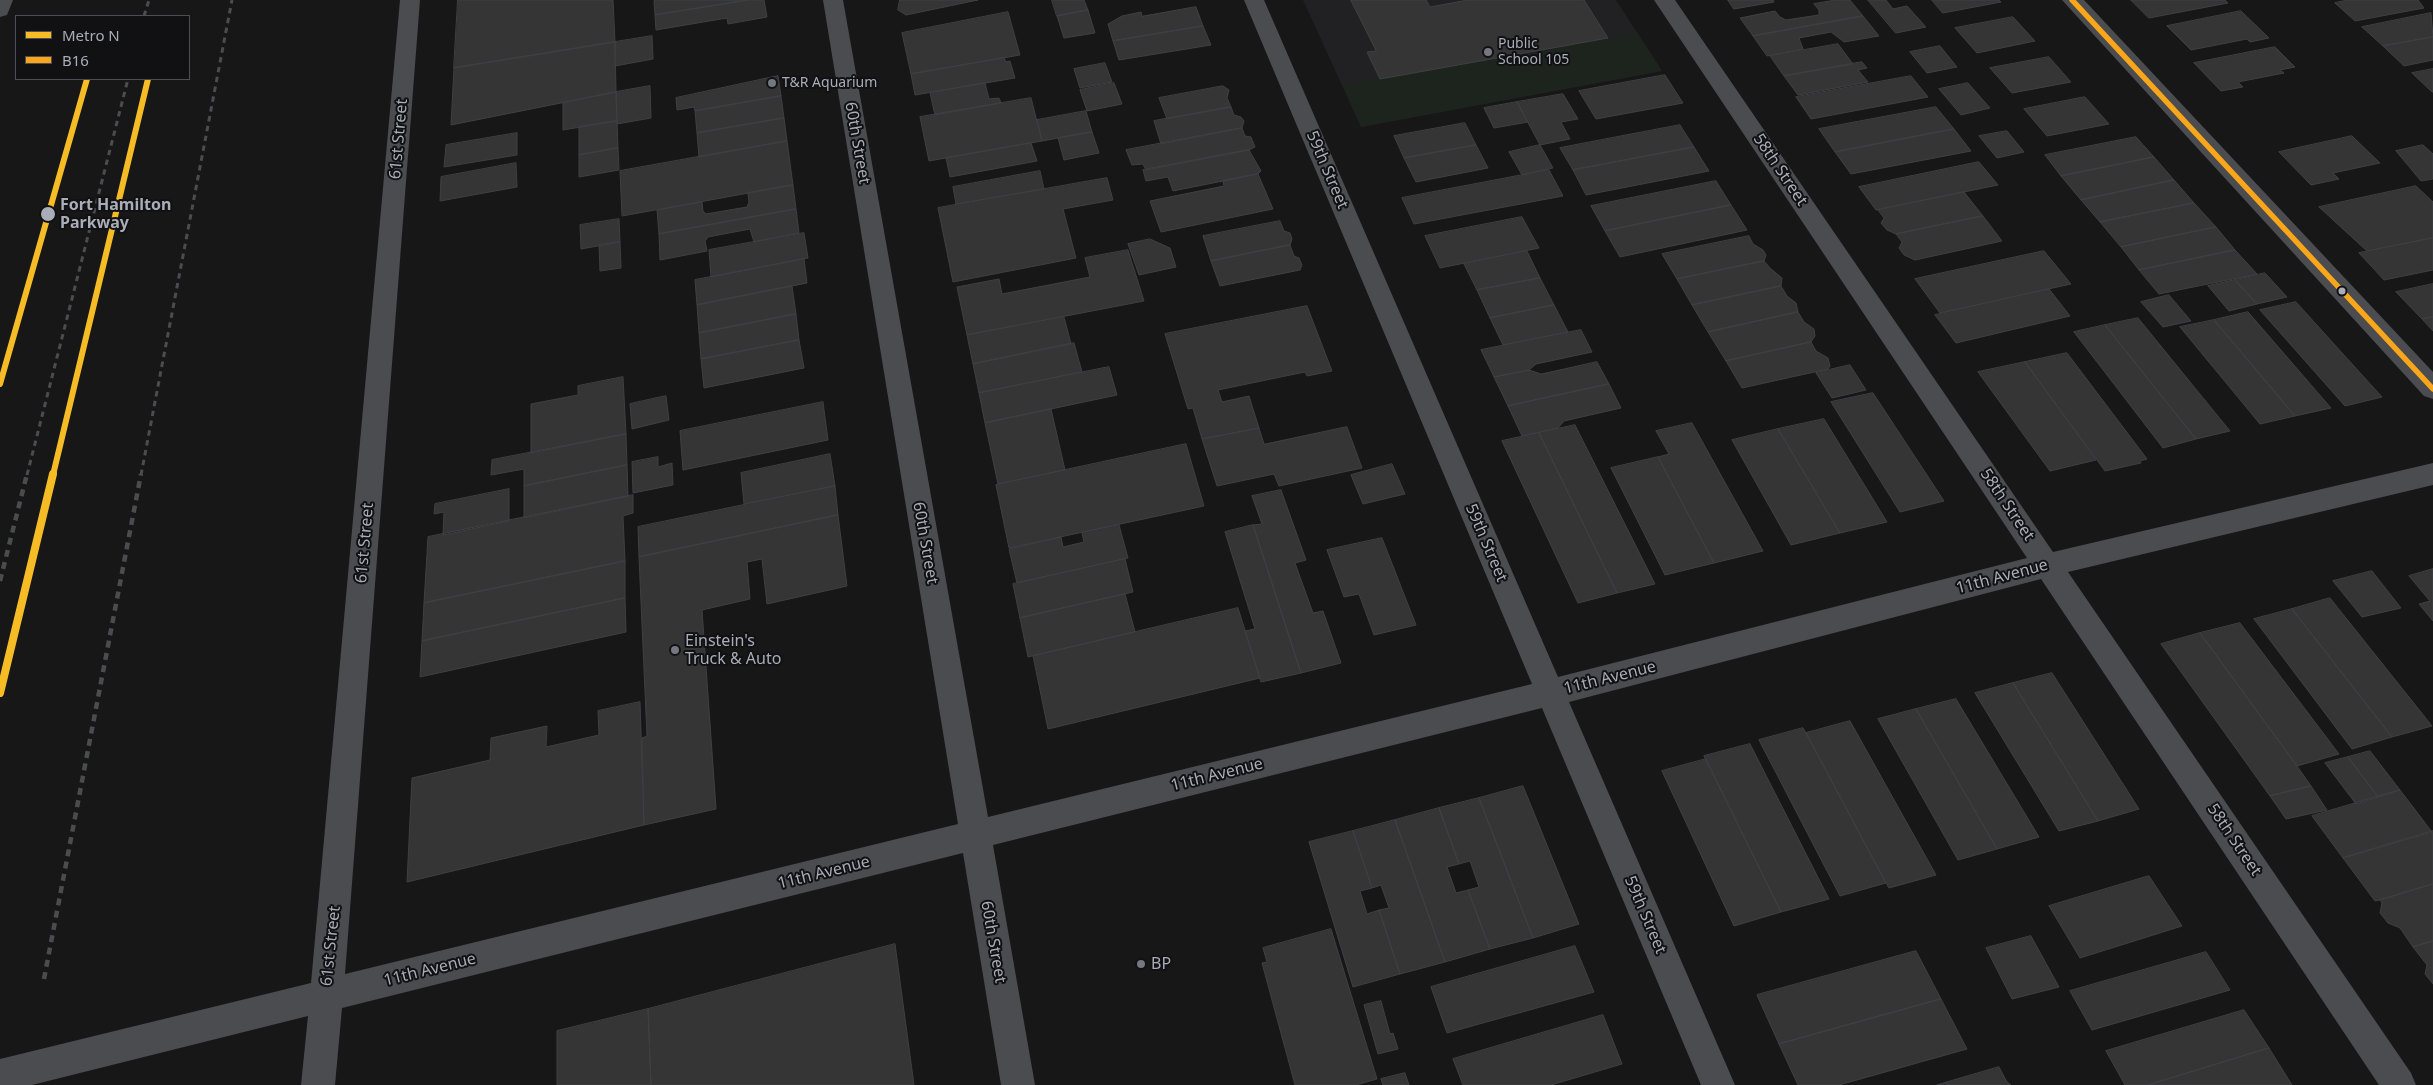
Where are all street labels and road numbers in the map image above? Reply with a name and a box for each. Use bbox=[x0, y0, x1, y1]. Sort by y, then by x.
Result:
street label: 61st Street bbox=[386, 98, 412, 180]
street label: 60th Street bbox=[840, 101, 874, 185]
street label: 59th Street bbox=[1302, 128, 1352, 212]
street label: 58th Street bbox=[1749, 130, 1811, 210]
street label: 58th Street bbox=[1976, 465, 2038, 545]
street label: 60th Street bbox=[908, 501, 942, 585]
street label: 59th Street bbox=[1461, 501, 1511, 585]
street label: 61st Street bbox=[352, 502, 378, 584]
street label: 11th Avenue bbox=[1954, 556, 2050, 598]
street label: 11th Avenue bbox=[1562, 657, 1658, 699]
street label: 11th Avenue bbox=[1169, 754, 1265, 796]
street label: 58th Street bbox=[2203, 800, 2265, 880]
street label: 11th Avenue bbox=[776, 852, 872, 894]
street label: 59th Street bbox=[1620, 873, 1670, 957]
street label: 60th Street bbox=[976, 900, 1010, 984]
street label: 61st Street bbox=[317, 905, 345, 987]
street label: 11th Avenue bbox=[382, 949, 478, 991]

